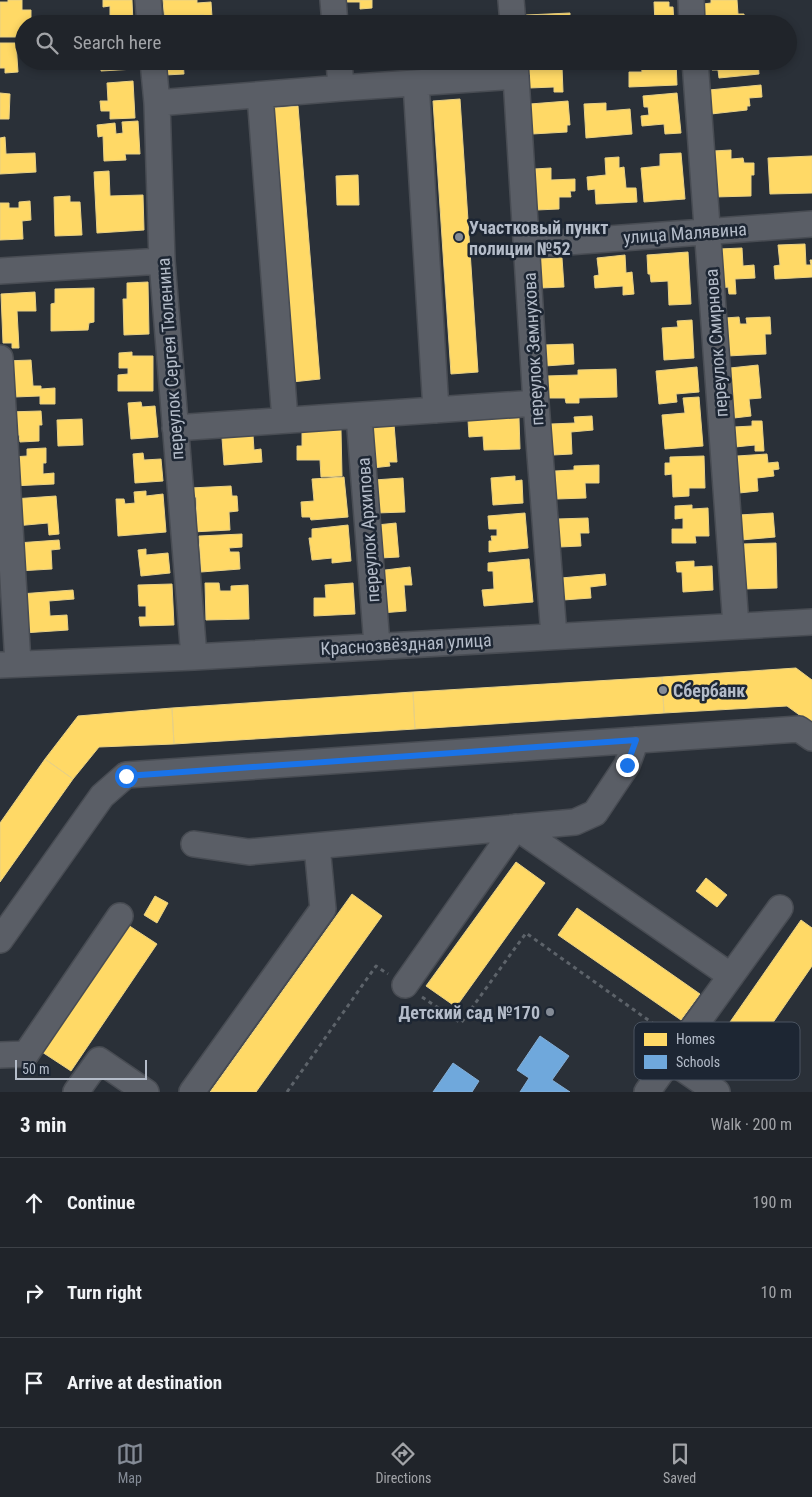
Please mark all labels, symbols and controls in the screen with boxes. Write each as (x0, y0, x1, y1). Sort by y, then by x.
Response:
search box (15, 15, 797, 70)
icon: search (33, 29, 61, 57)
text: Search here (73, 31, 161, 54)
place label: Участковый пункт полиции №52 (469, 217, 609, 259)
street label: улица Малявина (623, 218, 747, 248)
marker: Участковый пункт полиции №52 (453, 231, 465, 243)
street label: переулок Сергея Тюленина (152, 257, 188, 461)
street label: переулок Смирнова (700, 268, 732, 418)
street label: переулок Земнухова (518, 272, 548, 426)
street label: переулок Архипова (352, 457, 384, 603)
street label: Краснозвёздная улица (320, 629, 492, 659)
place label: Сбербанк (673, 680, 745, 701)
marker: Сбербанк (657, 684, 669, 696)
route end (616, 754, 639, 777)
route start (115, 765, 138, 788)
place label: Детский сад №170 (399, 1002, 540, 1023)
marker: Детский сад №170 (544, 1006, 556, 1018)
legend (634, 1022, 800, 1080)
text: Homes (676, 1031, 715, 1047)
text: Schools (676, 1054, 720, 1070)
scale bar (15, 1057, 148, 1080)
text: 50 m (22, 1061, 50, 1077)
text: 3 min (20, 1113, 67, 1137)
text: Walk · 200 m (711, 1115, 792, 1134)
icon: ahead (20, 1189, 48, 1217)
text: Continue (67, 1191, 135, 1214)
text: 190 m (753, 1193, 792, 1212)
icon: right (20, 1279, 48, 1307)
text: Turn right (67, 1281, 142, 1304)
text: 10 m (760, 1283, 792, 1302)
icon: arrive (20, 1369, 48, 1397)
text: Arrive at destination (67, 1371, 222, 1394)
tab: Map (116, 1440, 144, 1486)
tab: Directions (375, 1440, 431, 1486)
tab: Saved (663, 1440, 696, 1486)

